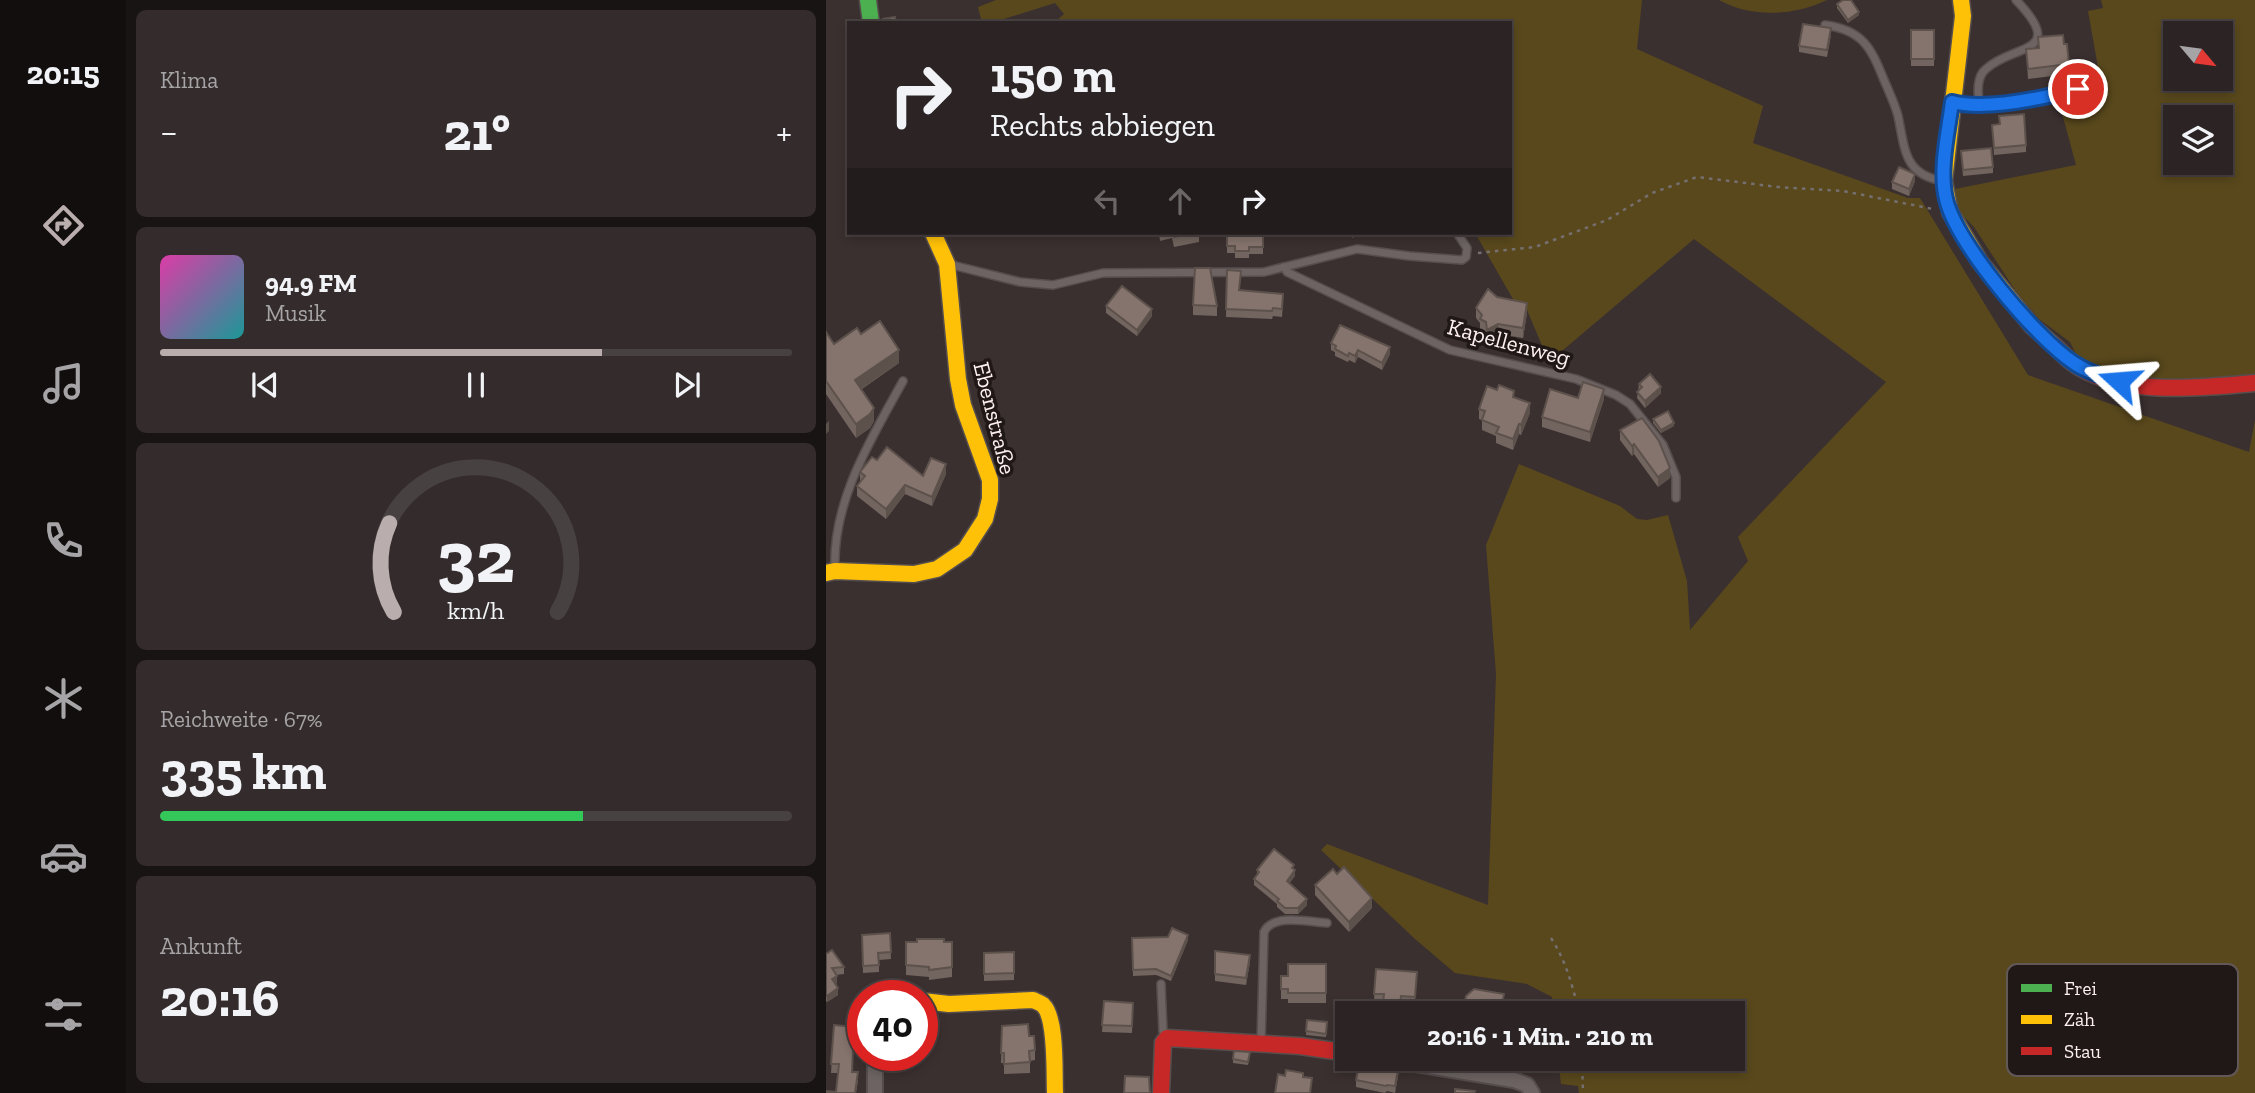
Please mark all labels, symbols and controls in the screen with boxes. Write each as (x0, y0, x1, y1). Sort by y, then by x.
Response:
north arrow (2163, 21, 2233, 91)
map controls (2163, 21, 2233, 175)
text: 150 m (990, 46, 1116, 105)
icon: right (875, 49, 966, 140)
text: 20:15 (26, 54, 100, 92)
pin (2048, 59, 2108, 119)
text: Klima (160, 66, 218, 94)
icon: arrive (2059, 70, 2097, 108)
text: 21° (443, 101, 510, 163)
button: layers (2163, 105, 2233, 175)
text: Rechts abbiegen (990, 106, 1215, 144)
text: − (160, 109, 178, 155)
text: + (776, 109, 792, 155)
icon: left (1088, 182, 1126, 220)
icon: ahead (1161, 182, 1199, 220)
icon: right (1234, 182, 1272, 220)
icon: directions (39, 201, 88, 250)
text: 94.9 FM (265, 267, 357, 299)
text: Musik (265, 299, 326, 327)
street label: Kapellenweg (1445, 312, 1574, 372)
position arrow (2082, 344, 2156, 418)
icon: music (39, 359, 88, 408)
street label: Ebenstraße (968, 359, 1022, 477)
icon: previous (246, 366, 284, 404)
icon: pause (457, 366, 495, 404)
icon: next (668, 366, 706, 404)
text: 32 (437, 514, 515, 602)
icon: phone (39, 516, 88, 565)
text: km/h (447, 595, 505, 625)
icon: climate (39, 674, 88, 723)
text: Reichweite · 67% (160, 705, 323, 733)
text: 335 km (160, 740, 327, 802)
icon: car (39, 832, 88, 881)
text: Ankunft (160, 932, 242, 960)
legend (2007, 964, 2238, 1076)
text: 20:16 (160, 967, 280, 1029)
text: Frei (2064, 977, 2097, 1000)
speed limit sign: 40 (847, 980, 938, 1071)
icon: filters (39, 990, 88, 1039)
text: Zäh (2064, 1008, 2095, 1031)
text: 20:16 · 1 Min. · 210 m (1427, 1020, 1653, 1052)
text: Stau (2064, 1040, 2101, 1063)

